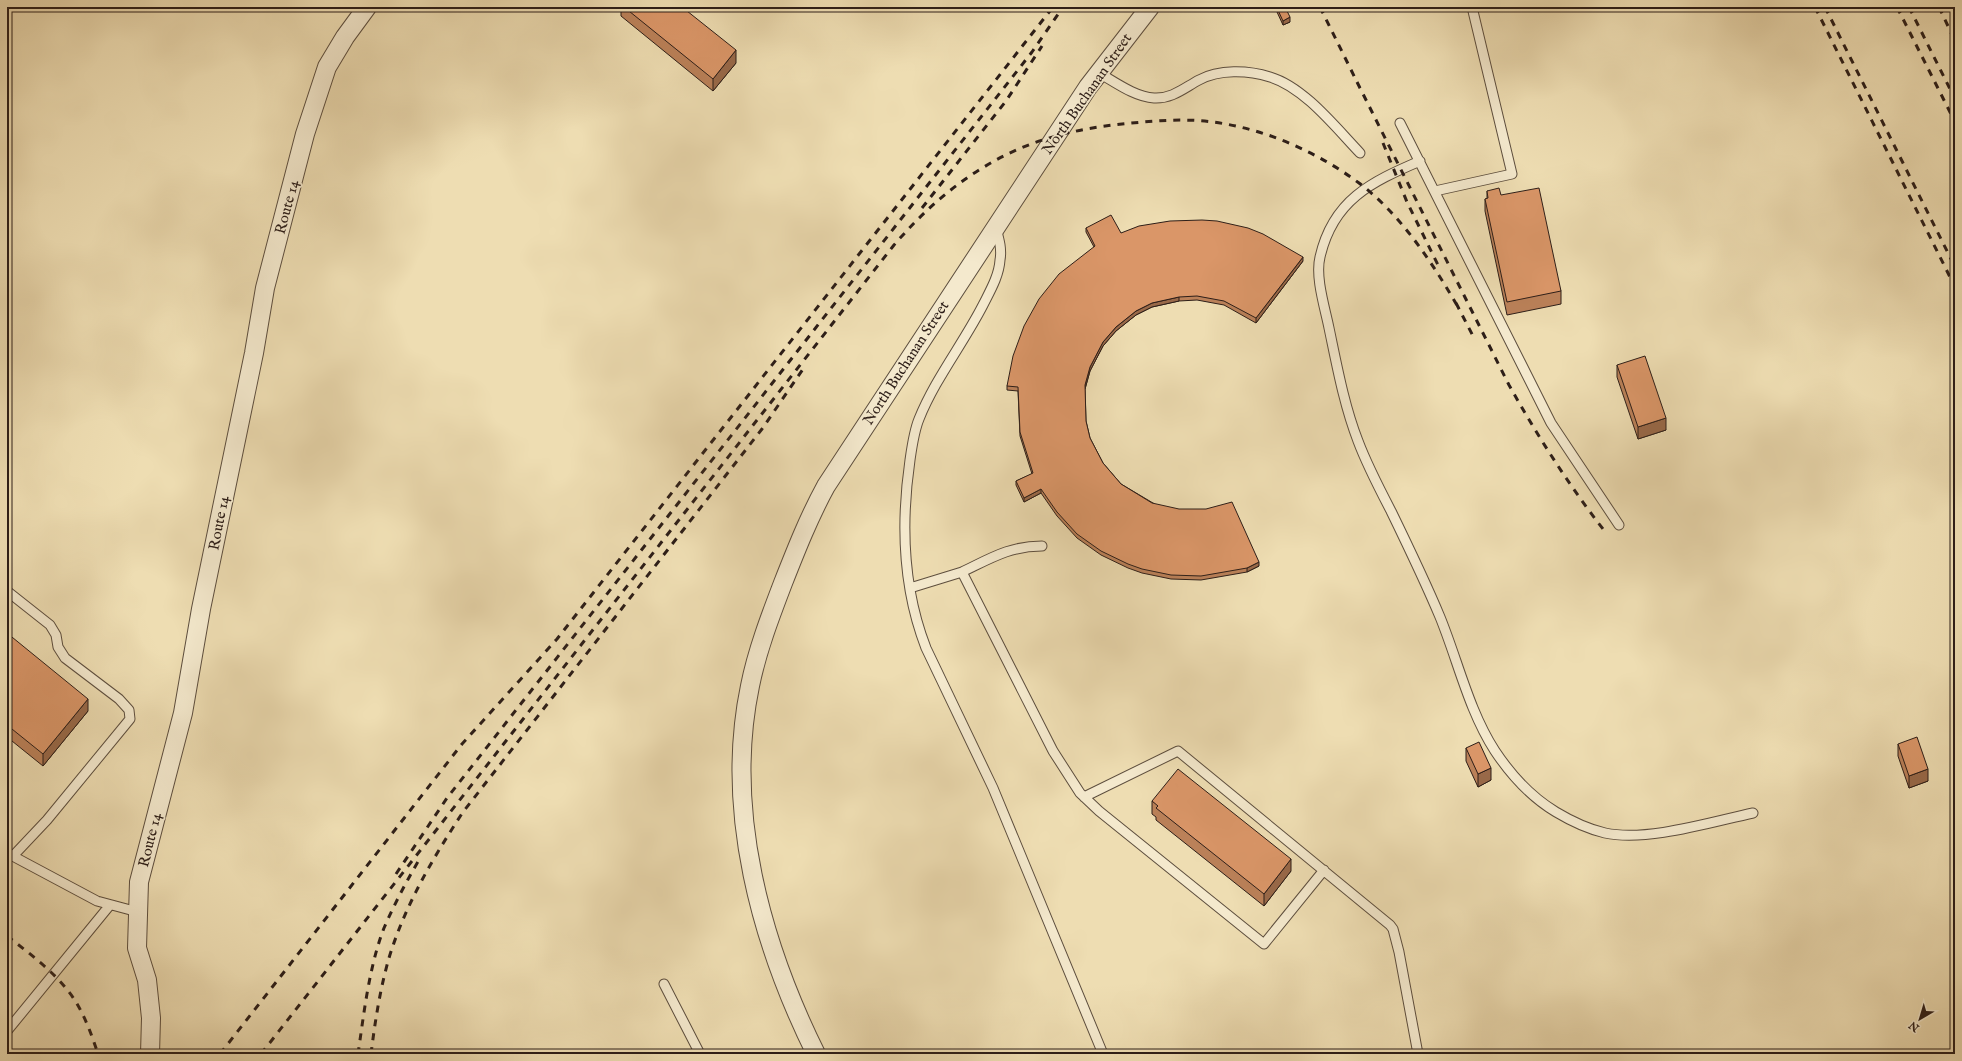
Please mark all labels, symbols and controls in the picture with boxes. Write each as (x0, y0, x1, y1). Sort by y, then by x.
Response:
street label: North Buchanan Street (1038, 30, 1136, 158)
street label: Route 14 (271, 177, 304, 236)
street label: North Buchanan Street (859, 297, 953, 429)
street label: Route 14 (204, 493, 234, 552)
street label: Route 14 (134, 810, 166, 869)
north arrow (1900, 999, 1940, 1039)
text: N (1906, 1017, 1923, 1035)

